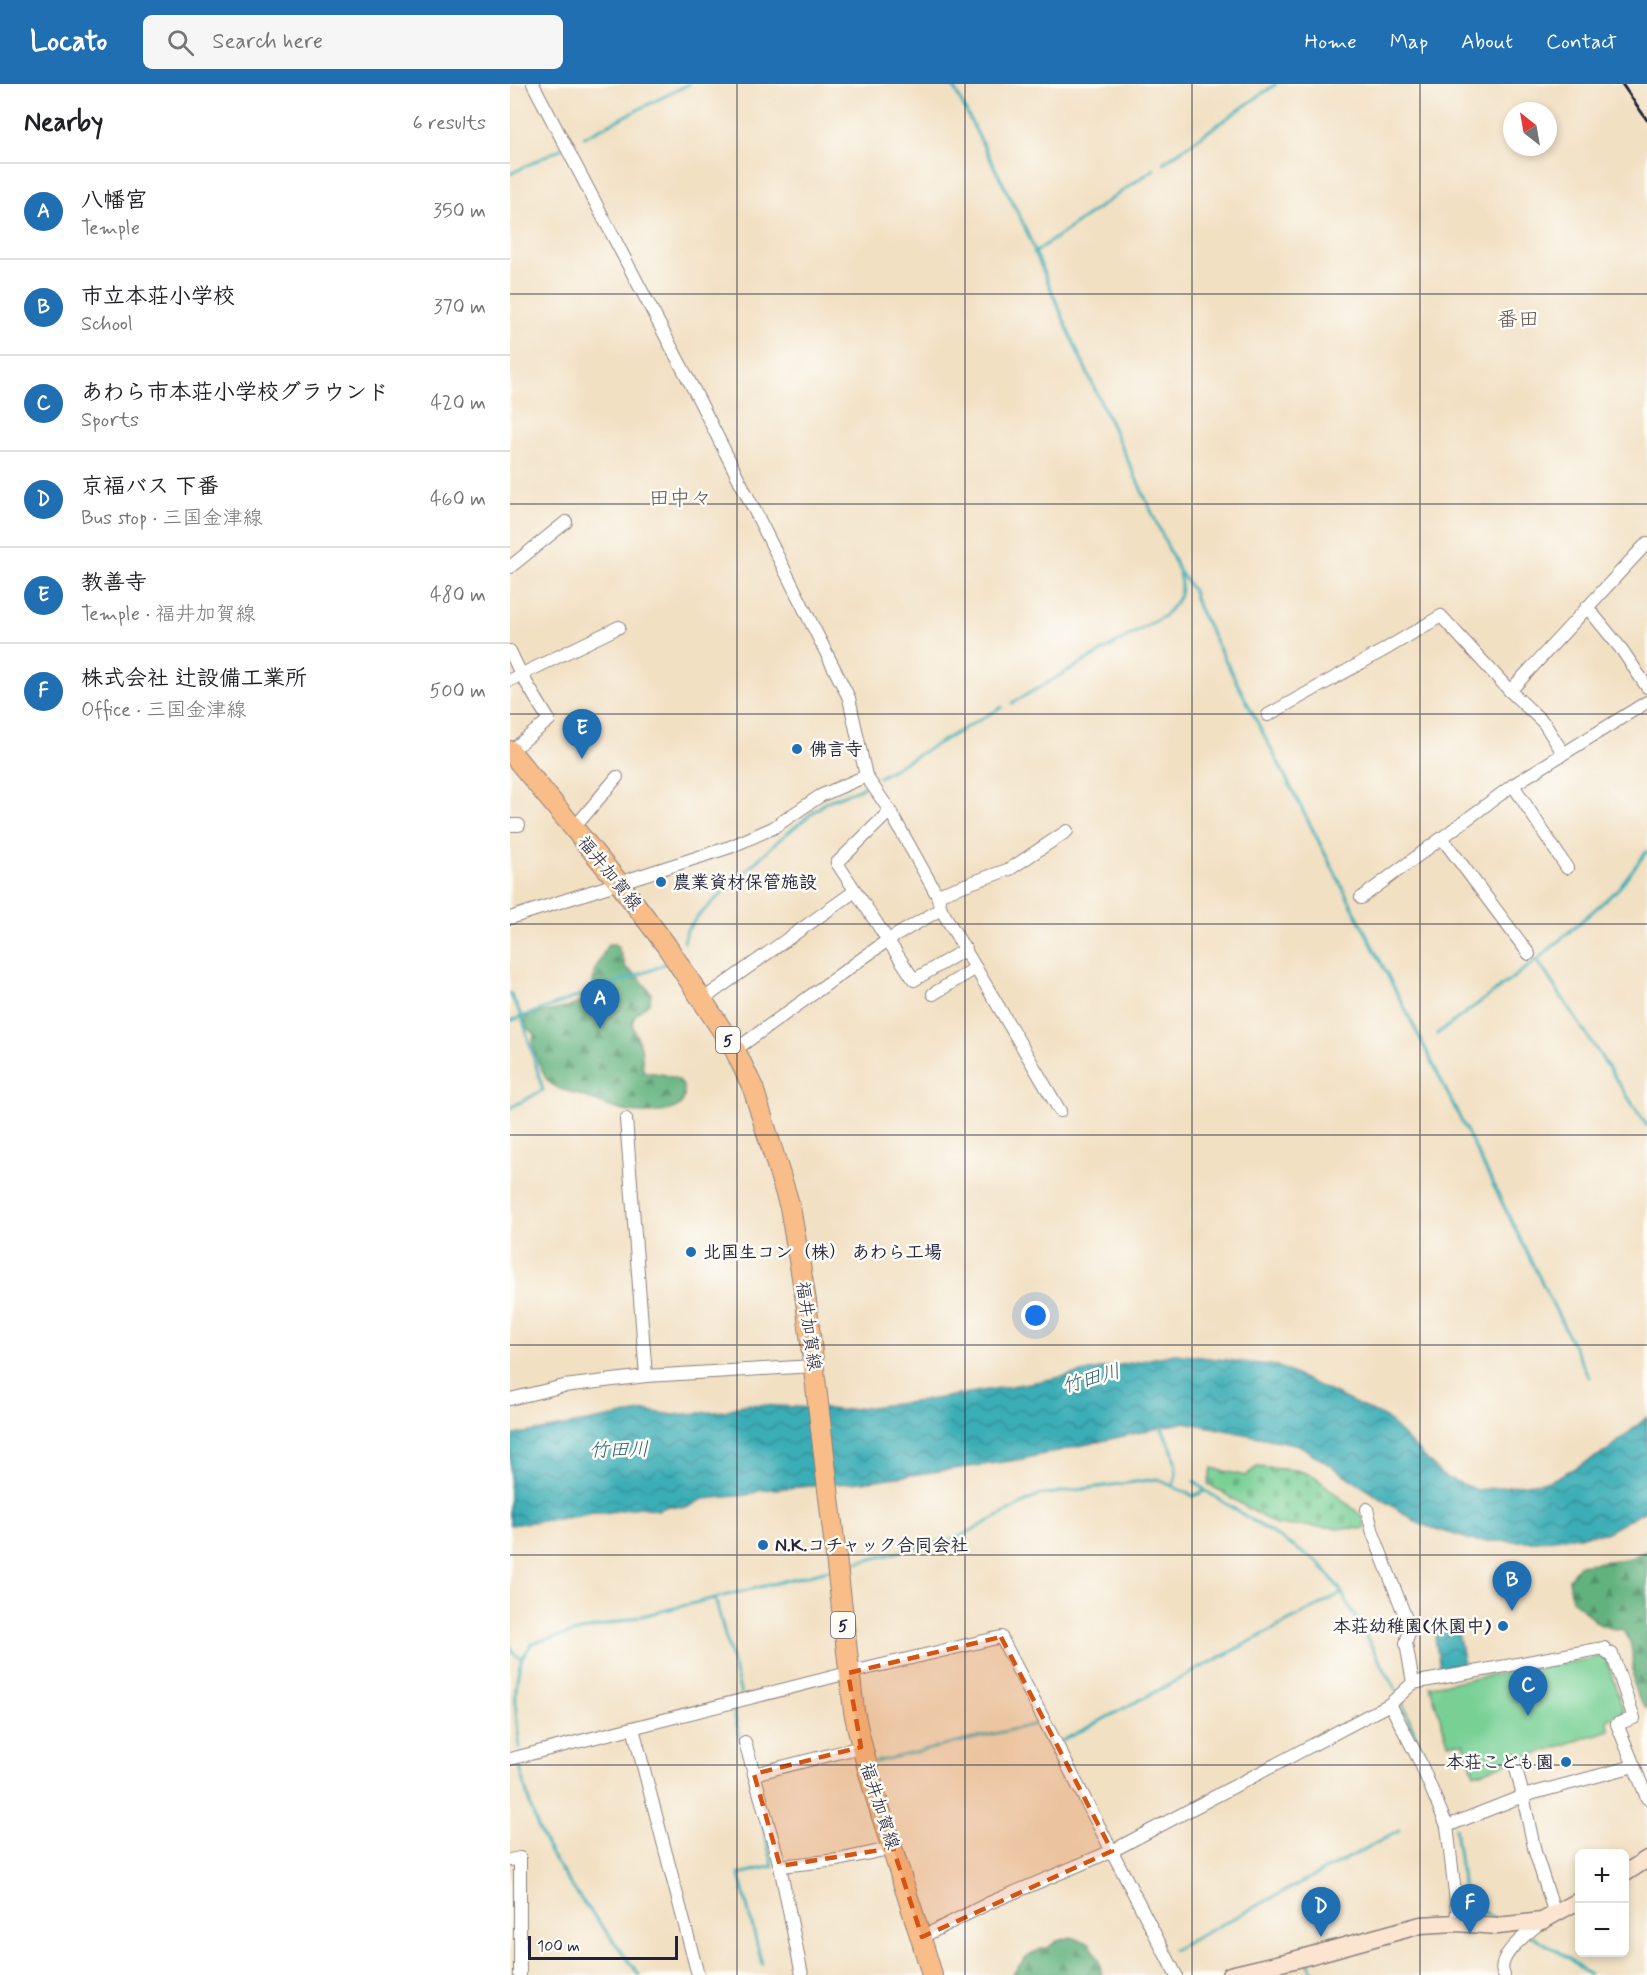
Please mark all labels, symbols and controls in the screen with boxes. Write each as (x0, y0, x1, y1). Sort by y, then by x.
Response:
search box (143, 15, 563, 69)
text: Locato (30, 24, 107, 61)
icon: search (164, 26, 197, 59)
text: Search here (212, 28, 323, 56)
text: Home (1305, 28, 1357, 56)
text: Map (1390, 28, 1428, 56)
text: About (1461, 28, 1513, 56)
text: Contact (1546, 28, 1617, 56)
north arrow (1503, 102, 1557, 156)
text: Nearby (24, 106, 103, 140)
text: 6 results (413, 110, 486, 137)
text: 八幡宮 (81, 187, 147, 215)
text: A (37, 198, 50, 225)
text: 350 m (433, 198, 486, 225)
text: Temple (81, 215, 140, 242)
text: 市立本荘小学校 (81, 283, 235, 311)
text: B (37, 294, 50, 321)
text: 370 m (434, 294, 486, 321)
district label: 番田 (1497, 306, 1539, 334)
text: School (81, 311, 133, 338)
text: あわら市本荘小学校グラウンド (81, 379, 389, 407)
text: C (36, 390, 51, 417)
text: 420 m (430, 390, 486, 417)
text: Sports (81, 407, 139, 434)
text: 京福バス 下番 (81, 473, 219, 501)
district label: 田中々 (649, 485, 712, 513)
text: D (37, 486, 50, 513)
text: 460 m (430, 486, 486, 513)
text: Bus stop · 三国金津線 (81, 505, 263, 532)
text: 教善寺 (81, 569, 147, 597)
text: E (38, 582, 49, 609)
text: 480 m (430, 582, 486, 609)
text: Temple · 福井加賀線 (81, 601, 255, 628)
text: 株式会社 辻設備工業所 (81, 665, 307, 693)
text: F (38, 678, 49, 705)
text: 500 m (429, 678, 486, 705)
text: Office · 三国金津線 (81, 697, 246, 724)
pin: E (562, 710, 602, 759)
place label: 佛言寺 (809, 738, 863, 762)
marker: 佛言寺 (790, 742, 804, 756)
street label: 福井加賀線 (572, 831, 647, 916)
place label: 農業資材保管施設 (673, 871, 817, 895)
marker: 農業資材保管施設 (654, 875, 668, 889)
pin: A (580, 980, 620, 1029)
road number: 5 (716, 1027, 740, 1053)
place label: 北国生コン（株） あわら工場 (703, 1241, 942, 1265)
marker: 北国生コン（株） あわら工場 (684, 1245, 698, 1259)
street label: 福井加賀線 (790, 1280, 826, 1372)
your location (1021, 1301, 1050, 1330)
water label: 竹田川 (1059, 1358, 1124, 1401)
water label: 竹田川 (589, 1436, 649, 1465)
place label: N.K.コチャック合同会社 (775, 1534, 968, 1558)
marker: N.K.コチャック合同会社 (756, 1538, 770, 1552)
pin: B (1492, 1562, 1532, 1611)
road number: 5 (831, 1612, 855, 1638)
place label: 本荘幼稚園(休園中) (1333, 1615, 1492, 1639)
marker: 本荘幼稚園(休園中) (1496, 1619, 1510, 1633)
pin: C (1508, 1666, 1548, 1716)
place label: 本荘こども園 (1446, 1751, 1554, 1775)
marker: 本荘こども園 (1559, 1755, 1573, 1769)
street label: 福井加賀線 (854, 1760, 904, 1853)
map controls (1575, 1849, 1629, 1957)
button: + (1575, 1849, 1629, 1903)
pin: F (1450, 1884, 1490, 1934)
pin: D (1302, 1888, 1340, 1937)
button: − (1575, 1903, 1629, 1957)
scale bar (528, 1933, 678, 1960)
text: 100 m (537, 1936, 580, 1957)

